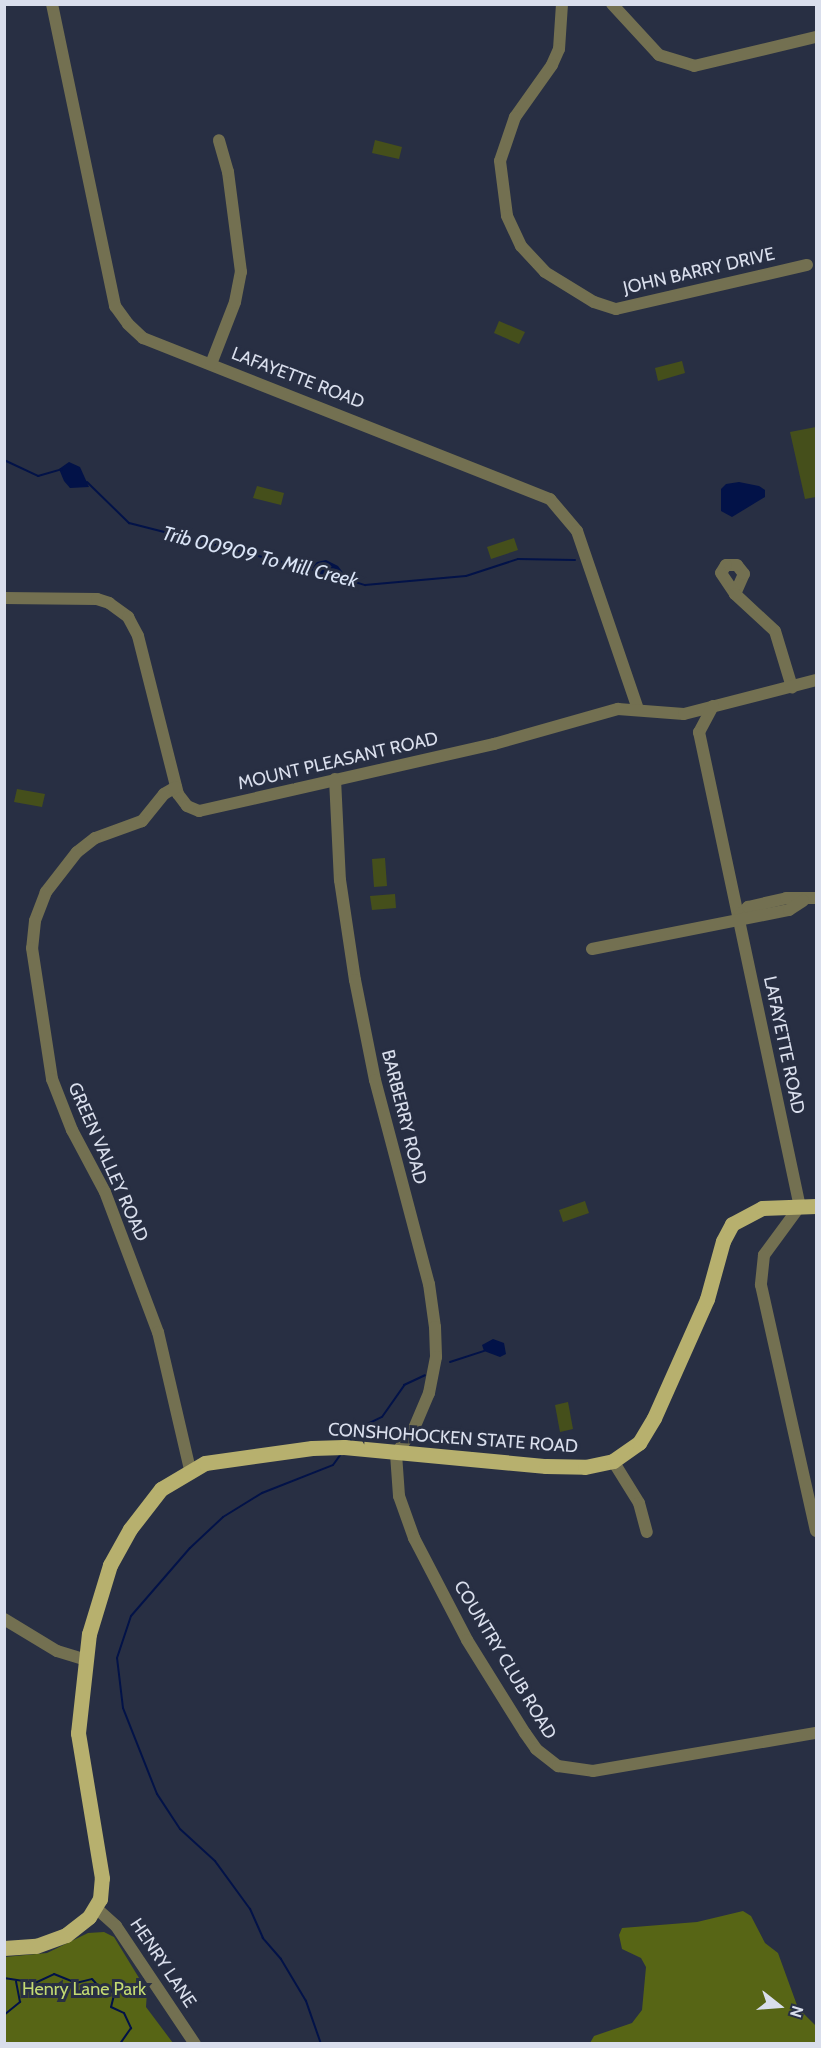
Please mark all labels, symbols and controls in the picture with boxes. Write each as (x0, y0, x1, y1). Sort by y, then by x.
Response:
street label: JOHN BARRY DRIVE (621, 243, 777, 299)
street label: LAFAYETTE ROAD (229, 343, 367, 413)
water label: Trib 00909 To Mill Creek (160, 521, 360, 593)
street label: MOUNT PLEASANT ROAD (236, 727, 440, 795)
street label: LAFAYETTE ROAD (759, 974, 809, 1116)
street label: BARBERRY ROAD (377, 1048, 431, 1186)
street label: GREEN VALLEY ROAD (63, 1079, 153, 1245)
street label: CONSHOHOCKEN STATE ROAD (327, 1418, 579, 1458)
street label: COUNTRY CLUB ROAD (449, 1577, 561, 1743)
street label: HENRY LANE (125, 1914, 201, 2012)
north arrow (749, 1976, 809, 2036)
park label: Henry Lane Park (22, 1978, 146, 2000)
text: N (786, 2003, 807, 2020)

